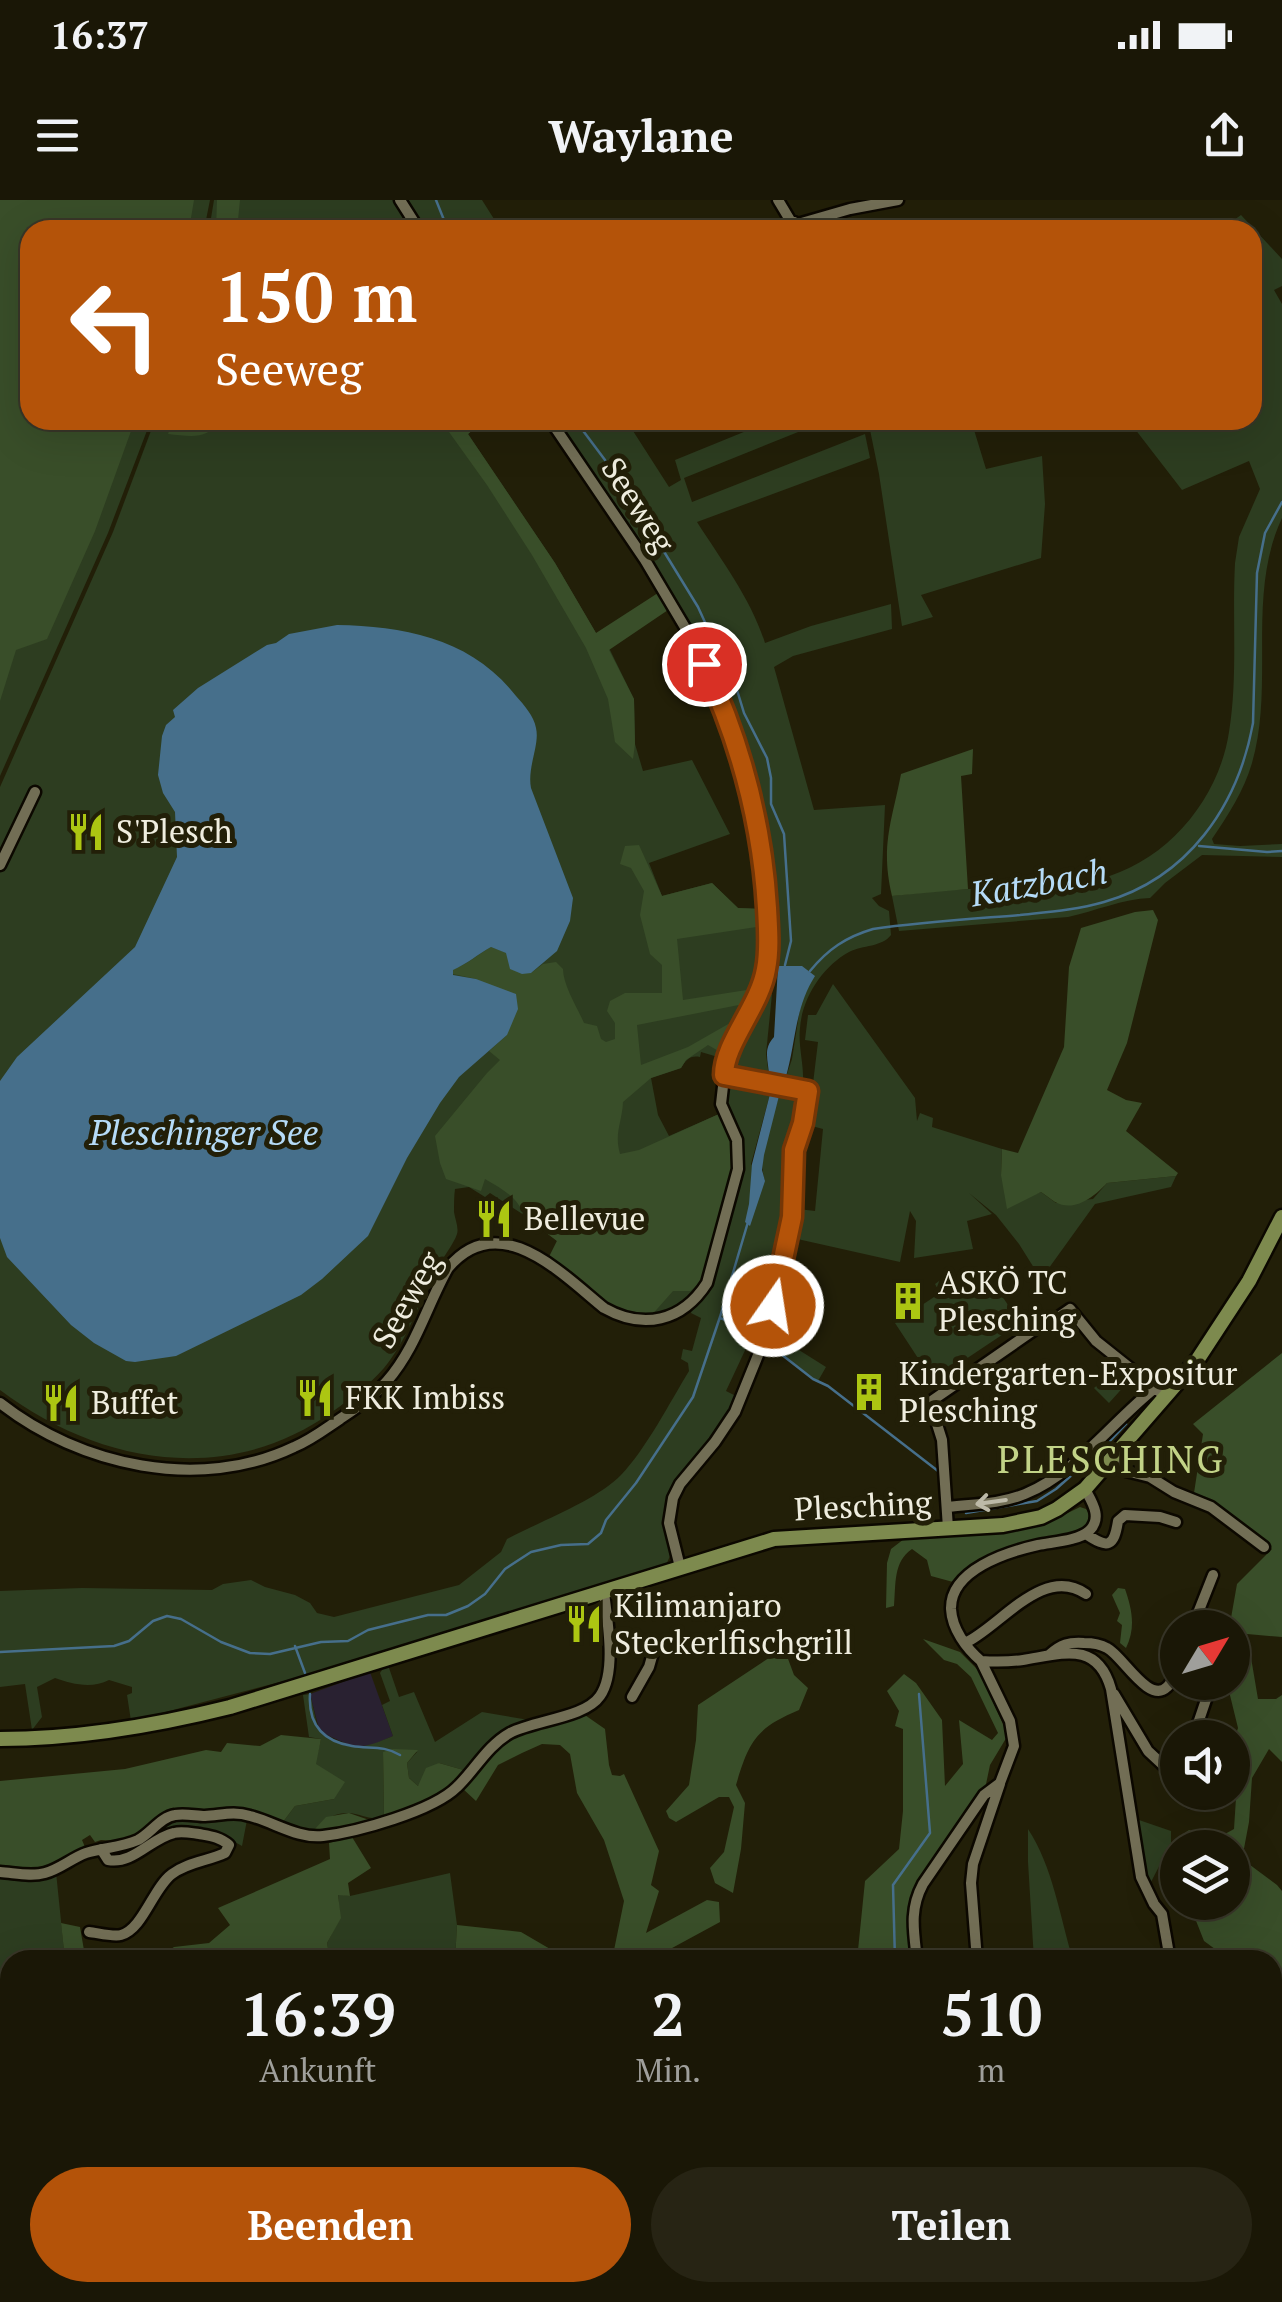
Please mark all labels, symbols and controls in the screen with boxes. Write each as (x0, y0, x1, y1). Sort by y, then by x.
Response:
text: 16:37 (50, 10, 149, 60)
text: Waylane (548, 105, 734, 165)
icon: menu (30, 108, 85, 163)
icon: share (1197, 108, 1252, 163)
text: 150 m (215, 249, 417, 342)
icon: left (50, 260, 180, 390)
text: Seeweg (215, 338, 363, 398)
street label: Seeweg (593, 449, 686, 561)
pin (662, 622, 747, 707)
icon: arrive (677, 637, 732, 692)
place label: S'Plesch (116, 810, 233, 852)
restaurant icon: S'Plesch (65, 811, 107, 853)
water label: Katzbach (966, 847, 1111, 917)
water label: Pleschinger See (89, 1109, 319, 1155)
place label: Bellevue (524, 1197, 645, 1239)
restaurant icon: Bellevue (473, 1198, 515, 1240)
street label: Seeweg (362, 1242, 451, 1356)
position arrow (721, 1254, 825, 1358)
place label: ASKÖ TC Plesching (938, 1261, 1077, 1340)
building icon: ASKÖ TC Plesching (887, 1280, 929, 1322)
place label: Kindergarten-Expositur Plesching (899, 1352, 1238, 1431)
building icon: Kindergarten-Expositur Plesching (848, 1371, 890, 1413)
place label: FKK Imbiss (345, 1376, 505, 1418)
restaurant icon: FKK Imbiss (294, 1377, 336, 1419)
place label: Buffet (91, 1381, 178, 1423)
restaurant icon: Buffet (40, 1382, 82, 1424)
district label: PLESCHING (997, 1434, 1225, 1484)
street label: Plesching (793, 1480, 934, 1530)
one-way arrow (976, 1493, 1008, 1511)
place label: Kilimanjaro Steckerlfischgrill (614, 1584, 853, 1663)
restaurant icon: Kilimanjaro Steckerlfischgrill (563, 1603, 605, 1645)
north arrow (1160, 1610, 1250, 1700)
map controls (1160, 1610, 1250, 1920)
button: sound (1160, 1720, 1250, 1810)
button: layers (1160, 1830, 1250, 1920)
text: 16:39 (240, 1974, 396, 2053)
text: 2 (651, 1974, 685, 2053)
text: 510 (941, 1974, 1042, 2053)
text: Ankunft (259, 2049, 376, 2091)
text: Min. (636, 2049, 701, 2091)
text: m (978, 2049, 1005, 2091)
button: Beenden (30, 2167, 631, 2282)
button: Teilen (651, 2167, 1252, 2282)

